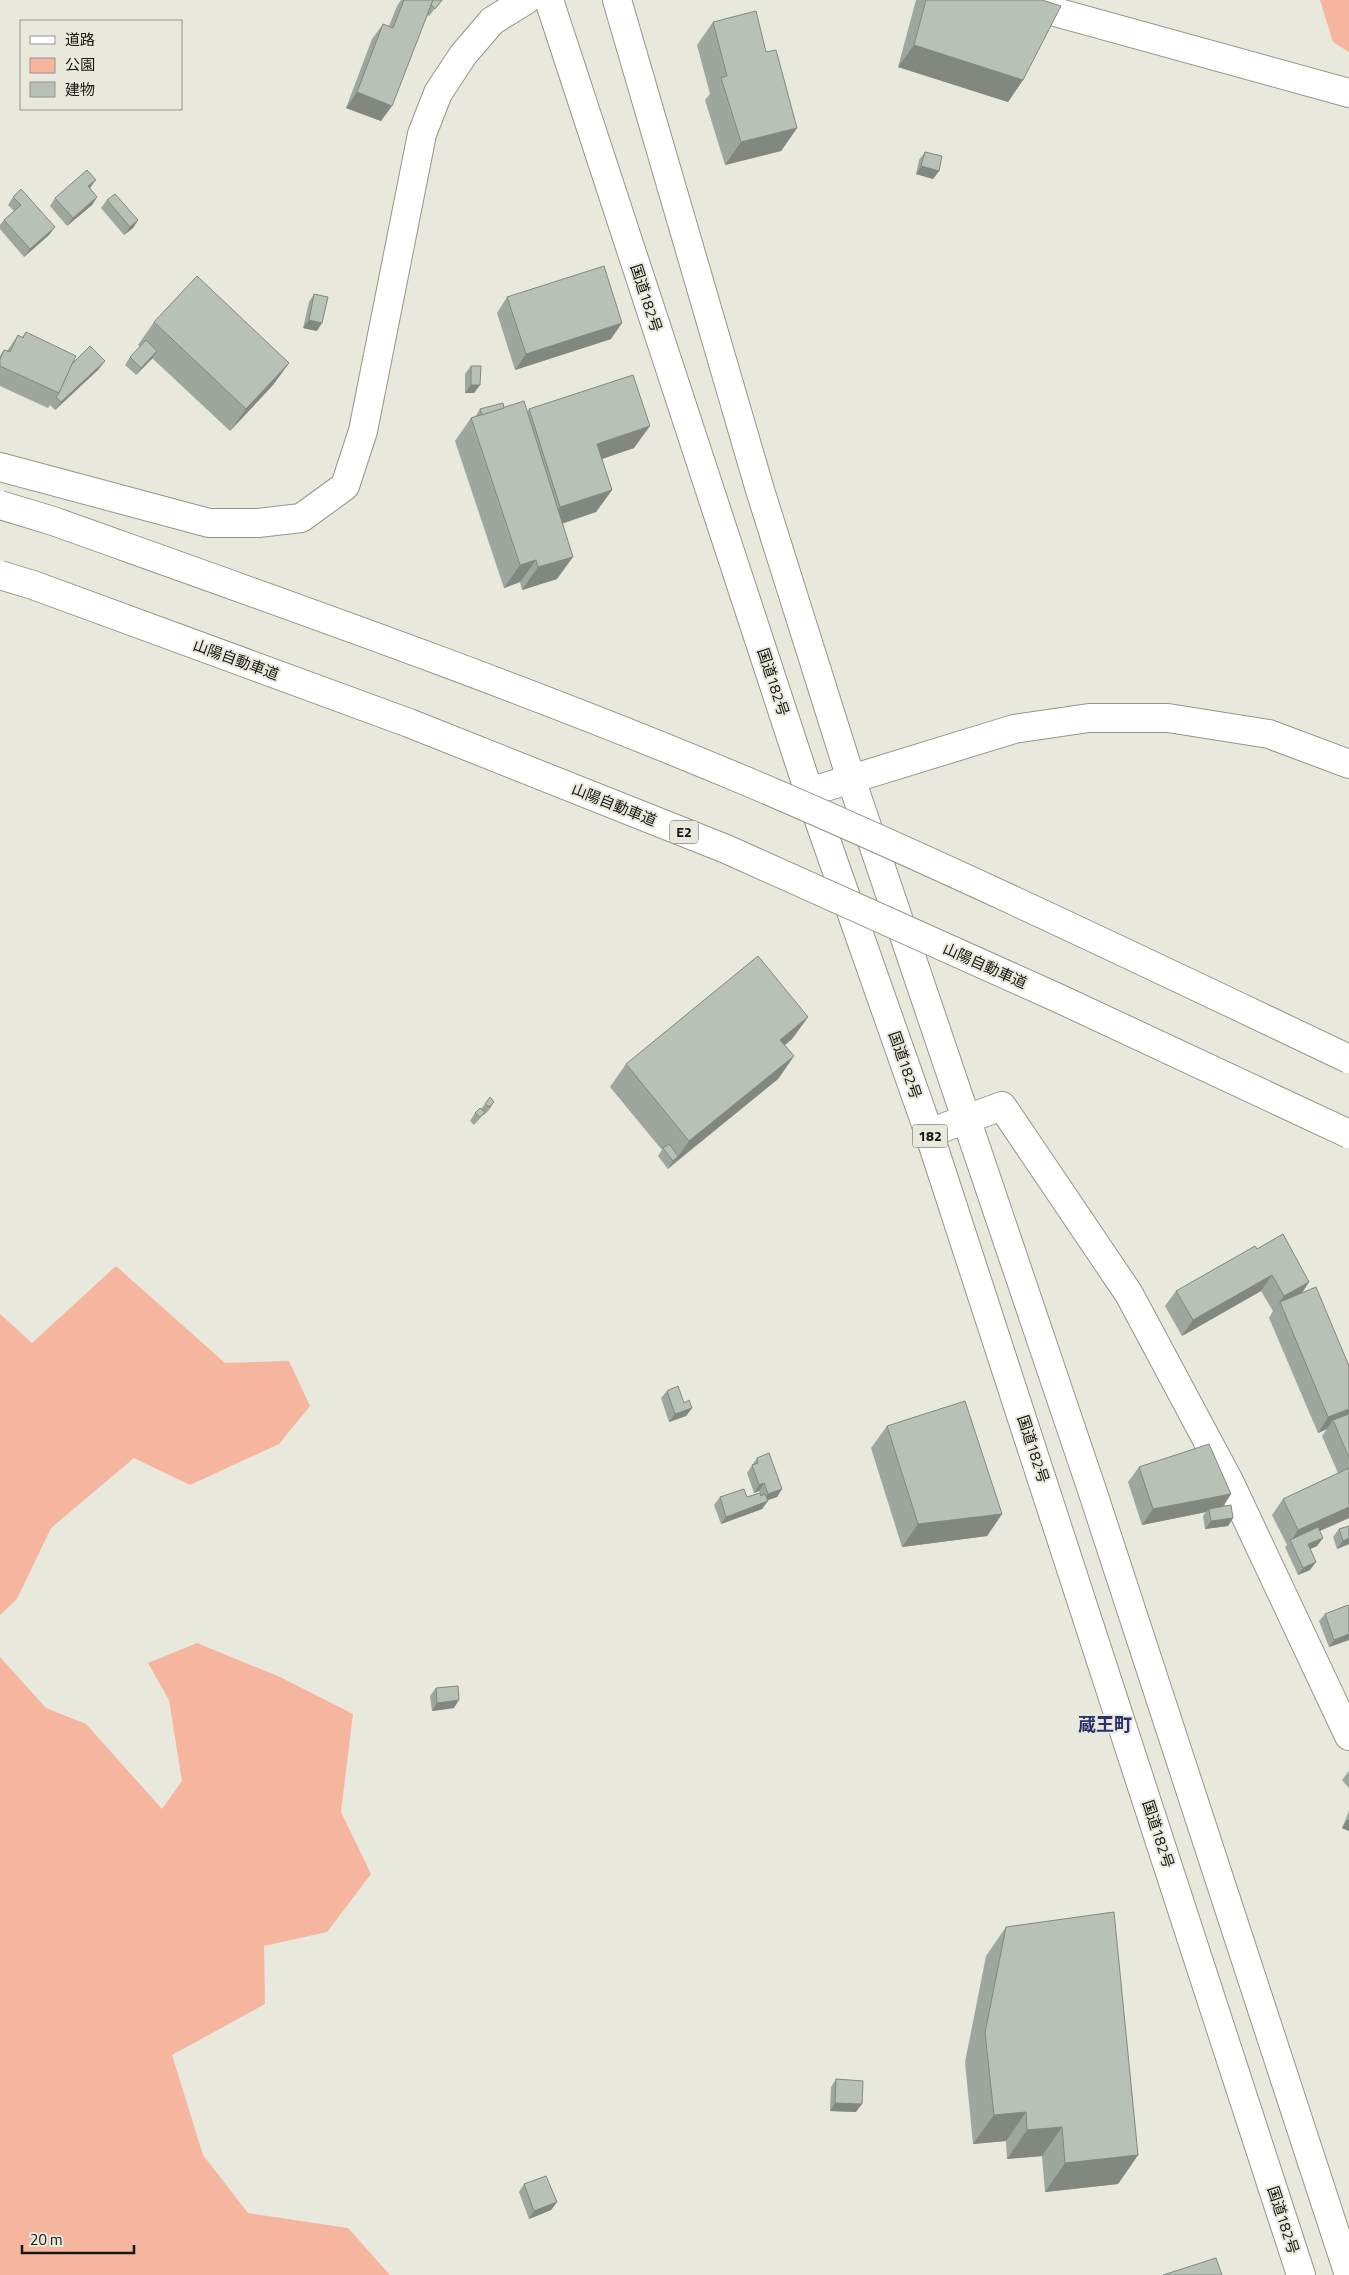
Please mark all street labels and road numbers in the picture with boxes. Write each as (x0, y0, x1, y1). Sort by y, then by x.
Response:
street label: 国道182号 (625, 261, 668, 335)
street label: 山陽自動車道 (190, 633, 282, 686)
street label: 国道182号 (752, 645, 795, 719)
street label: 山陽自動車道 (568, 777, 660, 832)
road number: E2 (670, 820, 698, 844)
street label: 山陽自動車道 (939, 937, 1031, 994)
street label: 国道182号 (883, 1028, 928, 1102)
road number: 182 (912, 1124, 948, 1148)
street label: 国道182号 (1012, 1412, 1055, 1486)
street label: 国道182号 (1137, 1797, 1180, 1871)
street label: 国道182号 (1262, 2183, 1305, 2257)

